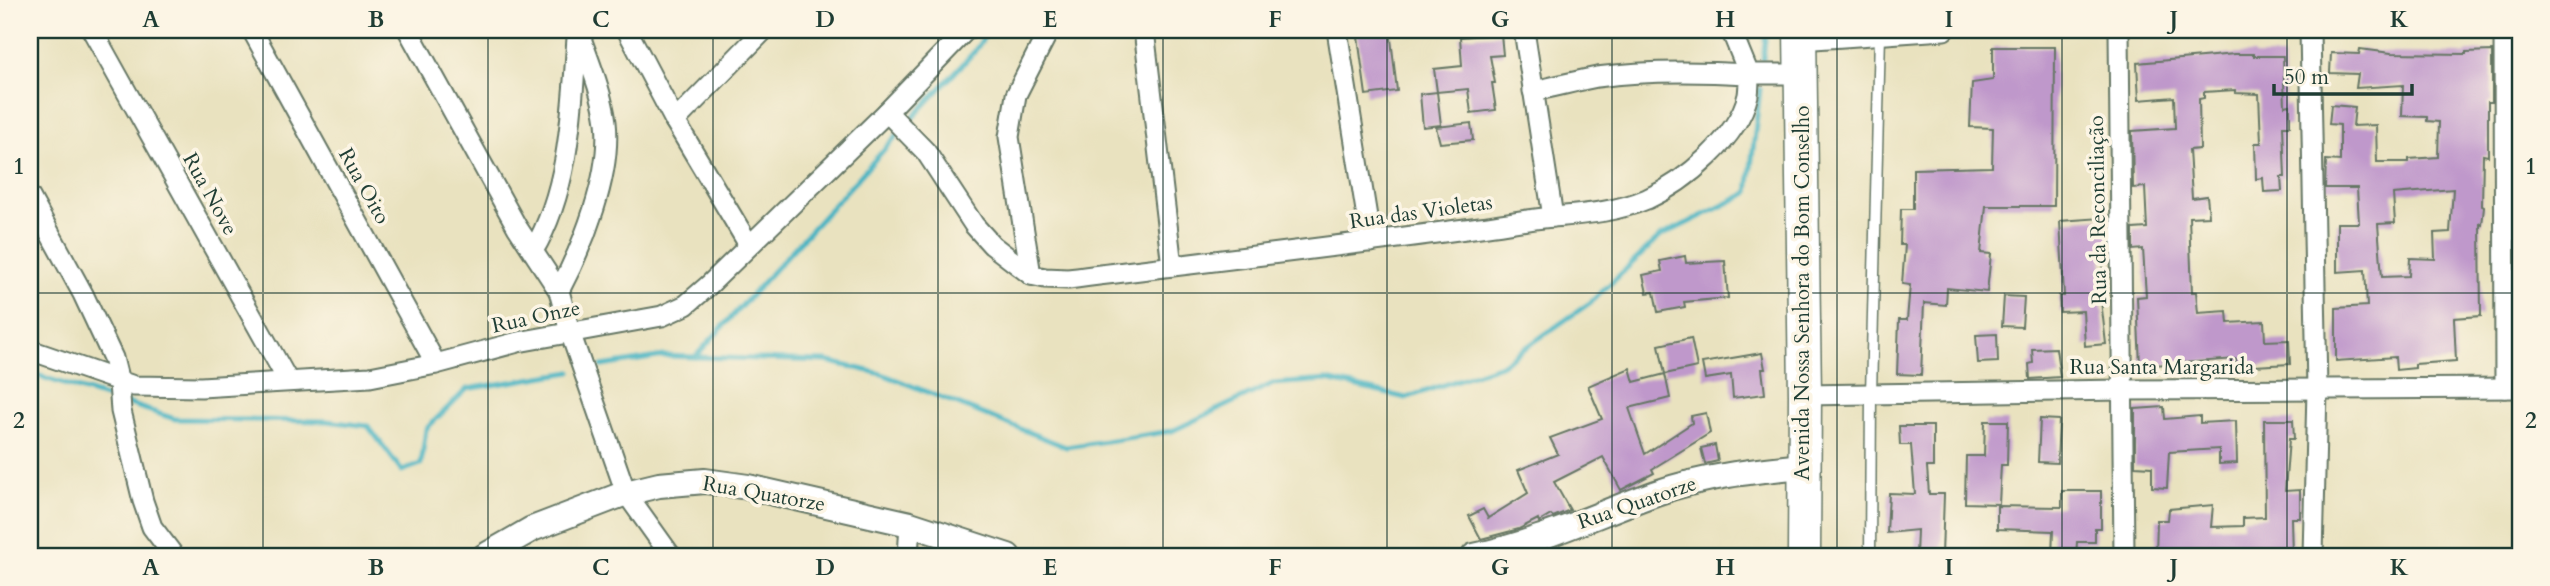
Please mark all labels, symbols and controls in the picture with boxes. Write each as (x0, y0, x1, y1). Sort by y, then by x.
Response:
text: A (142, 4, 160, 35)
text: B (368, 4, 384, 35)
text: C (592, 4, 610, 35)
text: D (815, 4, 835, 35)
text: E (1043, 4, 1057, 35)
text: F (1268, 4, 1282, 35)
text: G (1491, 4, 1510, 35)
text: H (1715, 4, 1735, 35)
text: I (1945, 4, 1953, 35)
text: J (2167, 4, 2178, 35)
text: K (2390, 4, 2409, 35)
scale bar (2274, 52, 2412, 96)
text: 50 m (2284, 63, 2329, 92)
street label: Avenida Nossa Senhora do Bom Conselho (1788, 105, 1817, 481)
street label: Rua da Reconciliação (2082, 115, 2114, 305)
street label: Rua Oito (331, 143, 397, 229)
street label: Rua Nove (175, 148, 245, 240)
text: 1 (13, 151, 25, 182)
text: 1 (2525, 151, 2537, 182)
street label: Rua das Violetas (1348, 188, 1494, 236)
street label: Rua Onze (489, 293, 583, 341)
street label: Rua Santa Margarida (2070, 353, 2254, 382)
text: 2 (13, 405, 25, 436)
text: 2 (2525, 405, 2537, 436)
street label: Rua Quatorze (700, 469, 828, 519)
street label: Rua Quatorze (1574, 469, 1700, 537)
text: A (142, 552, 160, 583)
text: B (368, 552, 384, 583)
text: C (592, 552, 610, 583)
text: D (815, 552, 835, 583)
text: E (1043, 552, 1057, 583)
text: F (1268, 552, 1282, 583)
text: G (1491, 552, 1510, 583)
text: H (1715, 552, 1735, 583)
text: I (1945, 552, 1953, 583)
text: J (2167, 552, 2178, 583)
text: K (2390, 552, 2409, 583)

